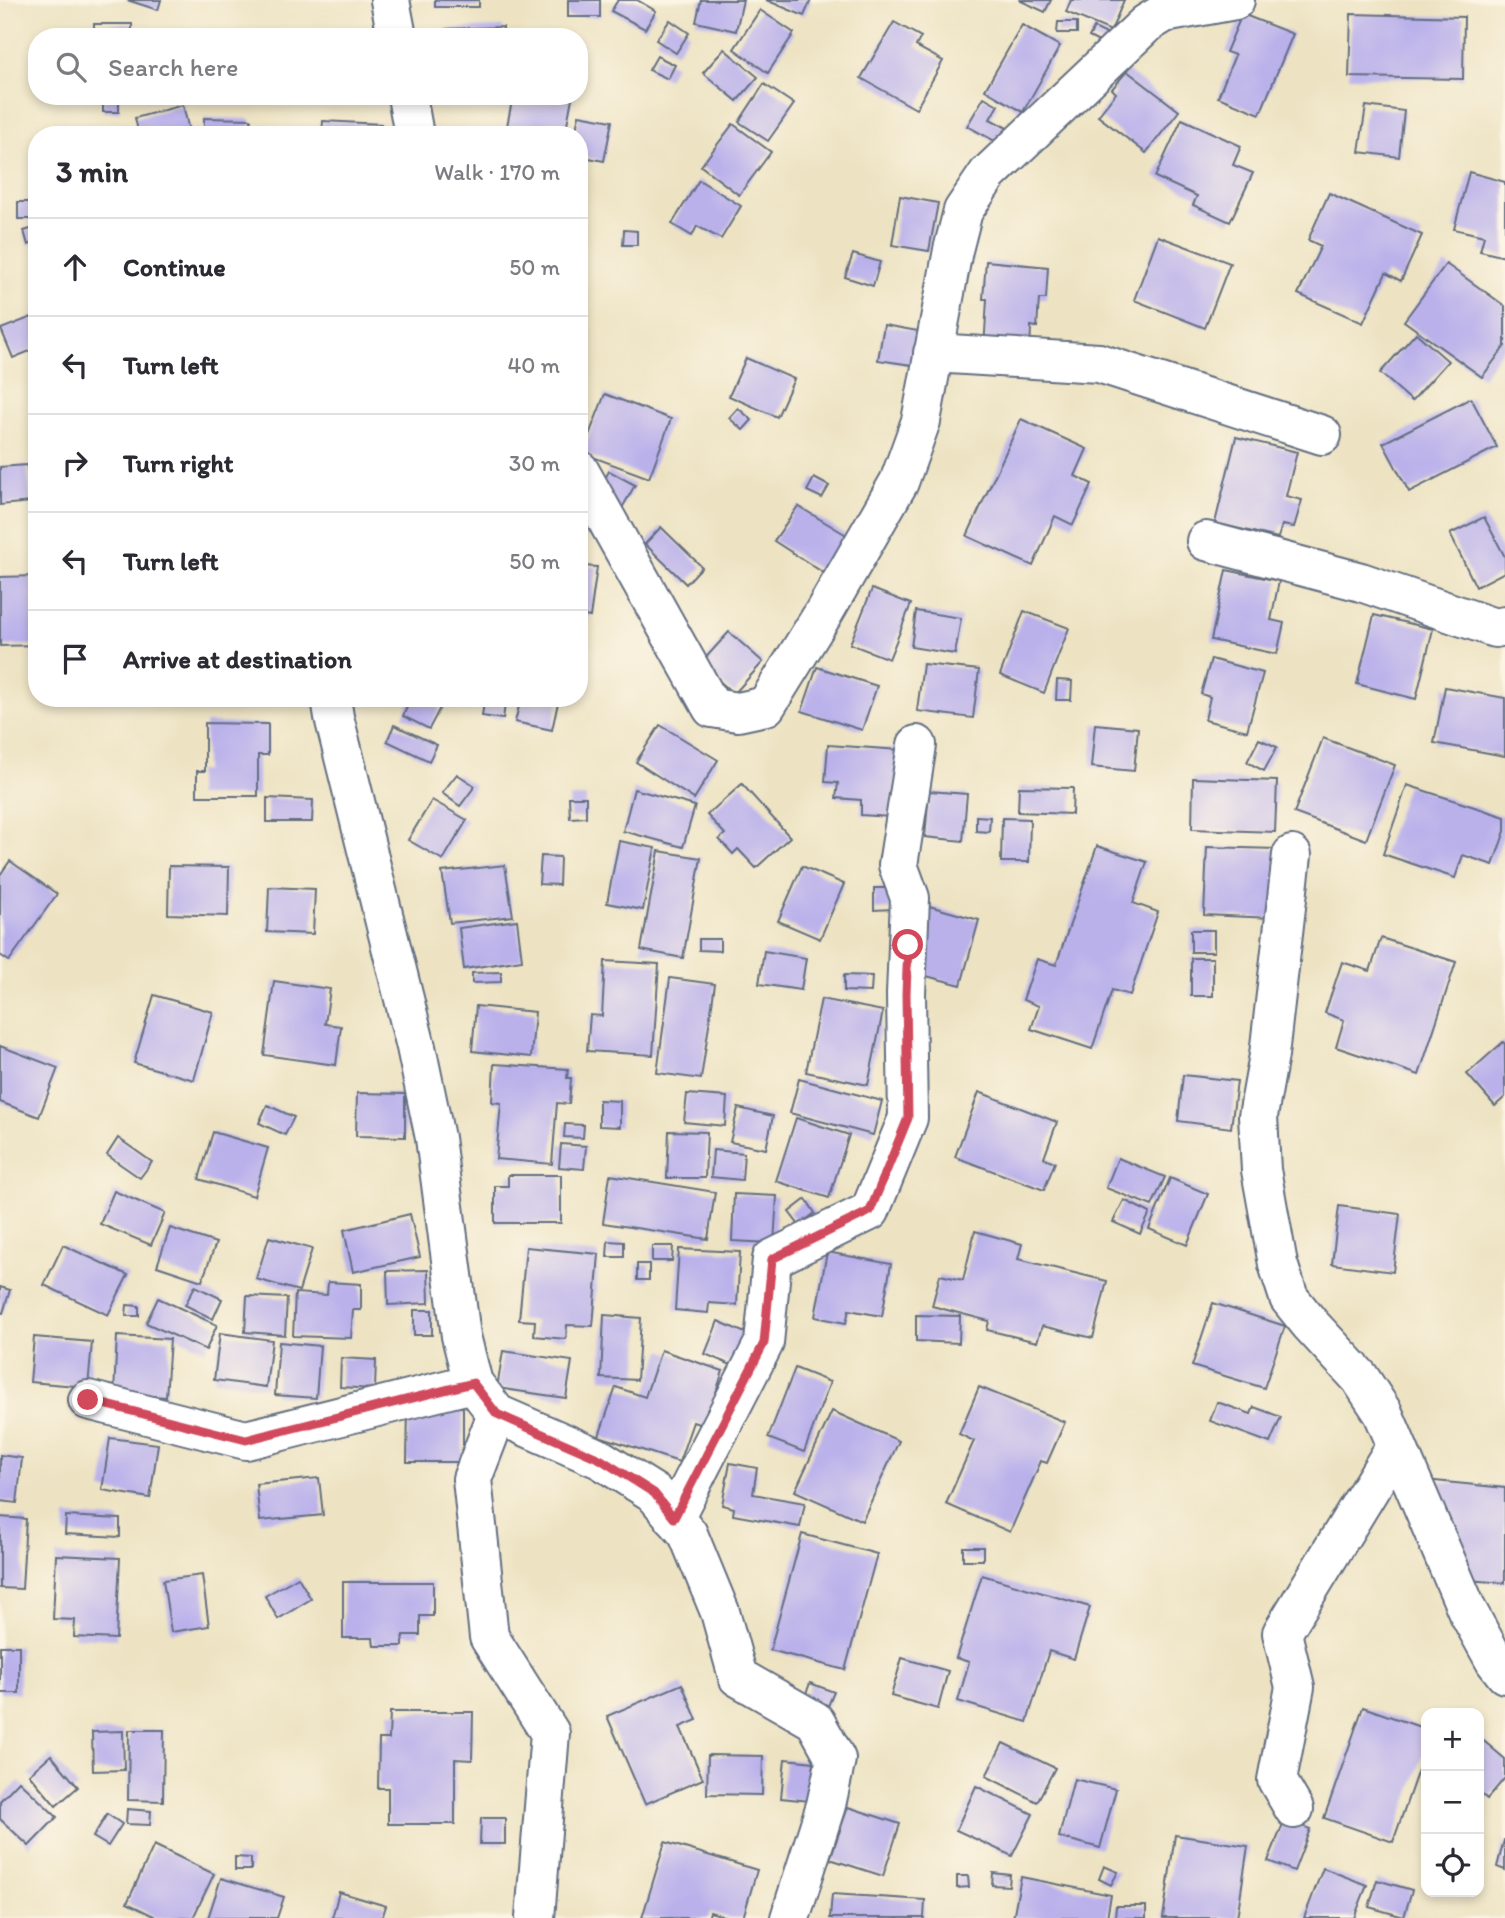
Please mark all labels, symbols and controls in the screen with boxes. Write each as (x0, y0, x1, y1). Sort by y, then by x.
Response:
search box (28, 28, 588, 105)
icon: search (52, 48, 90, 86)
text: Search here (108, 51, 238, 83)
text: 3 min (56, 153, 128, 190)
text: Walk · 170 m (434, 158, 560, 186)
icon: ahead (56, 248, 94, 286)
text: Continue (123, 251, 226, 283)
text: 50 m (509, 253, 560, 281)
icon: left (56, 346, 94, 384)
text: Turn left (123, 349, 219, 381)
text: 40 m (507, 351, 560, 379)
icon: right (56, 444, 94, 482)
text: Turn right (123, 447, 234, 479)
text: 30 m (509, 449, 560, 477)
icon: left (56, 542, 94, 580)
text: Turn left (123, 545, 219, 577)
text: 50 m (509, 547, 560, 575)
icon: arrive (56, 640, 94, 678)
text: Arrive at destination (123, 643, 352, 675)
route start (892, 929, 923, 960)
route end (72, 1384, 103, 1415)
map controls (1421, 1708, 1484, 1897)
button: + (1421, 1708, 1484, 1771)
button: − (1421, 1771, 1484, 1834)
button: locate (1421, 1834, 1484, 1897)

